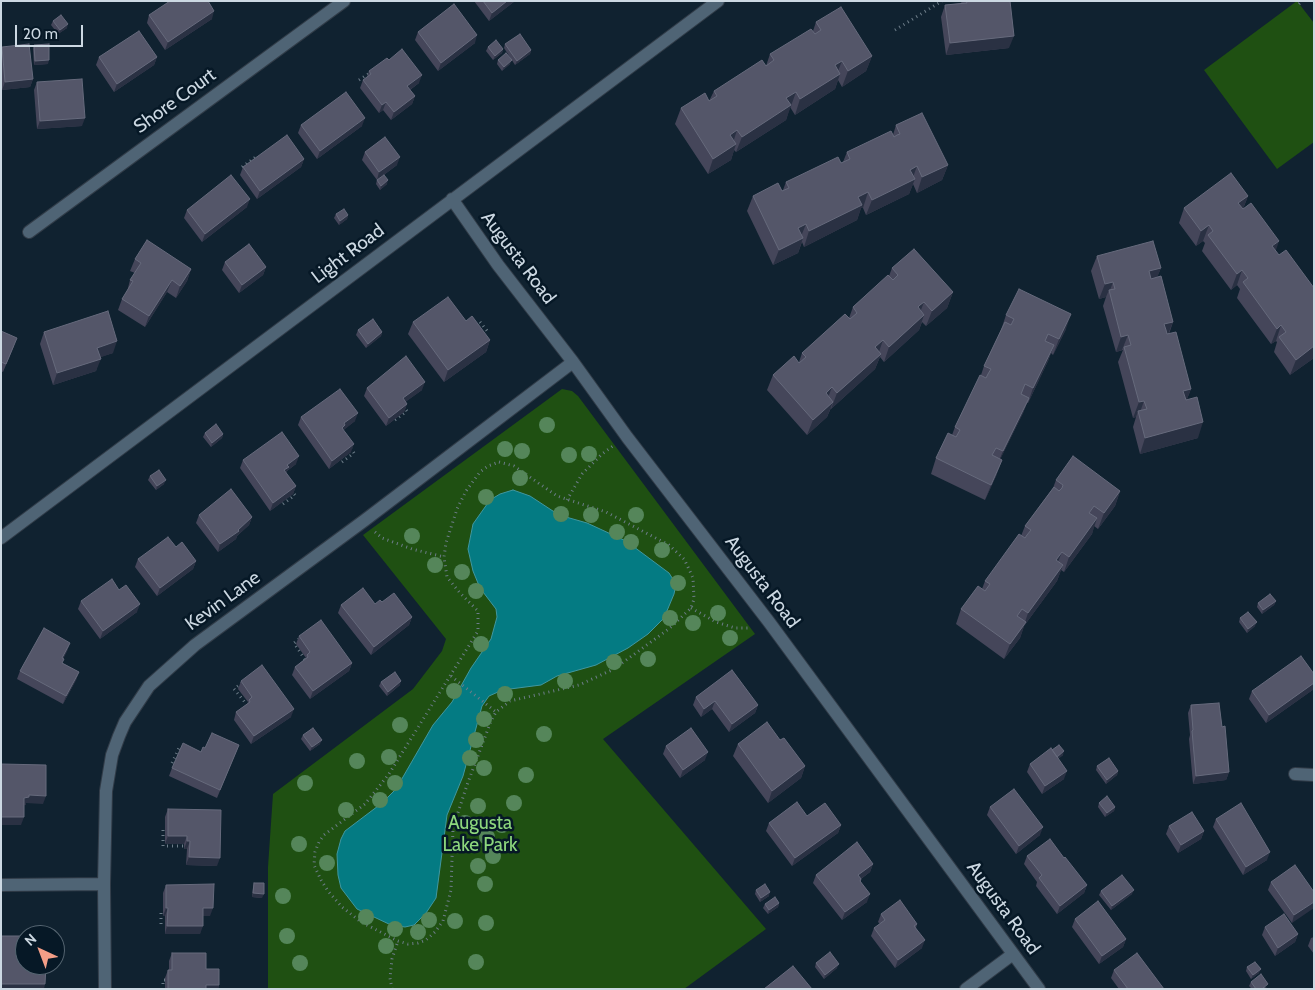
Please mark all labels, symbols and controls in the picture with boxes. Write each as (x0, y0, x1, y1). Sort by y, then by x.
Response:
scale bar (18, 15, 85, 47)
text: 20 m (23, 25, 58, 43)
street label: Shore Court (130, 64, 220, 138)
street label: Augusta Road (476, 207, 560, 309)
street label: Light Road (307, 219, 389, 289)
street label: Augusta Road (720, 531, 804, 633)
street label: Kevin Lane (181, 566, 265, 636)
park label: Augusta Lake Park (443, 812, 517, 856)
street label: Augusta Road (962, 857, 1044, 959)
north arrow (15, 925, 65, 975)
text: N (21, 930, 40, 950)

